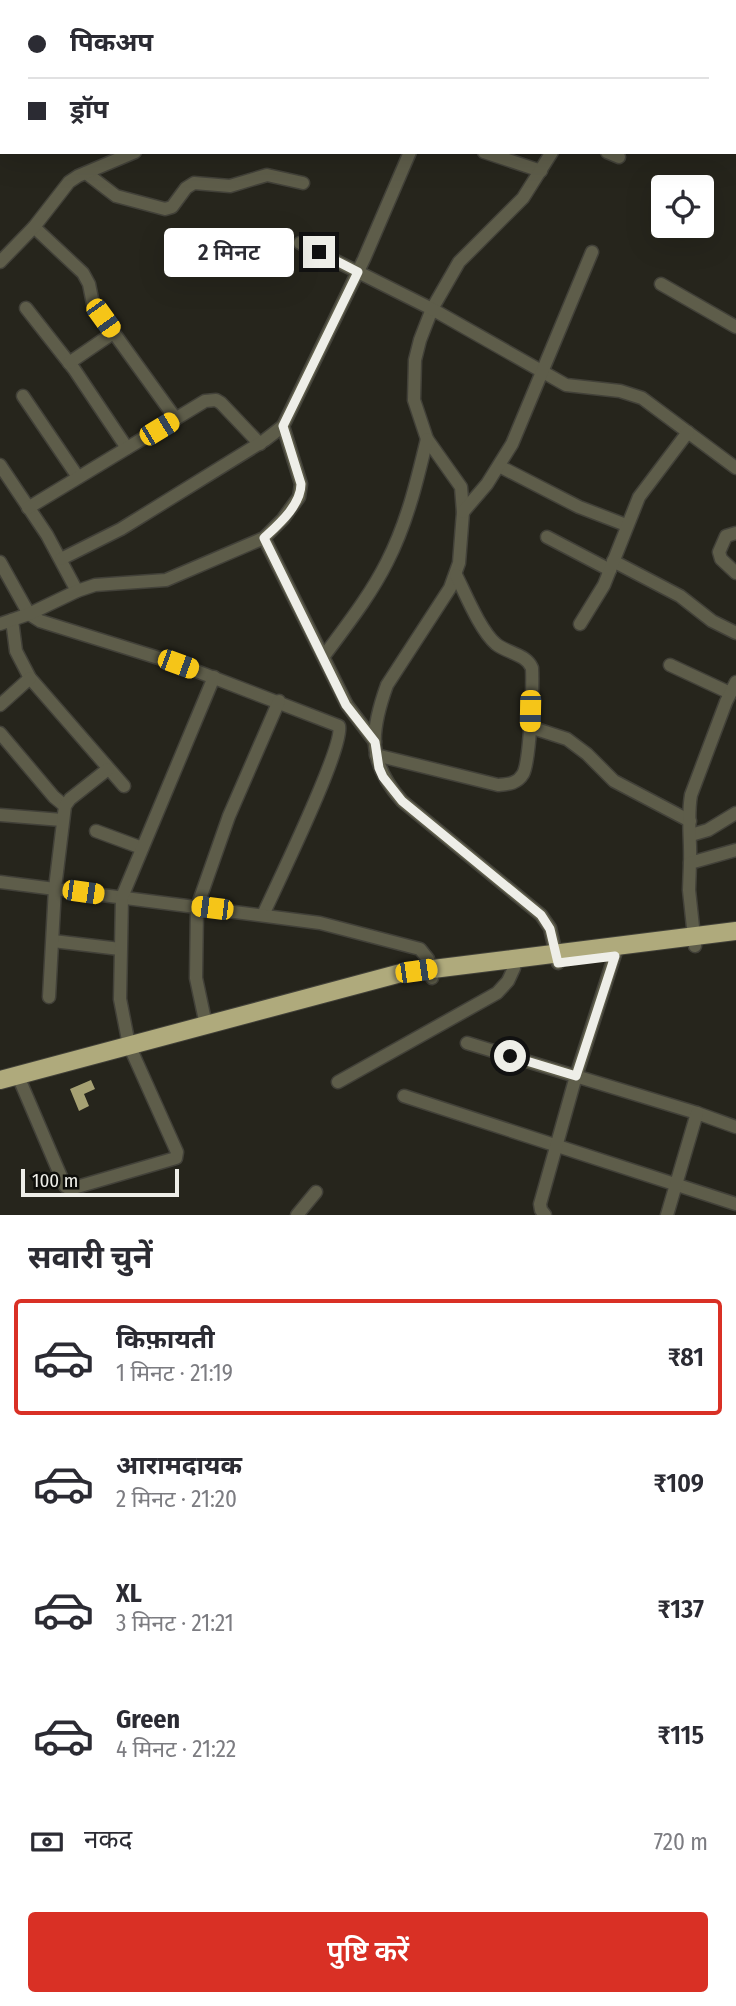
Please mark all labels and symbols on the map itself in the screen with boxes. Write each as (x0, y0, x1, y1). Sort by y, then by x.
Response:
callout: 2 मिनट (165, 228, 294, 276)
route end (303, 236, 335, 268)
car (83, 295, 124, 341)
car (136, 409, 183, 449)
car (155, 647, 202, 681)
car (520, 690, 541, 732)
car (61, 879, 106, 905)
car (190, 895, 235, 921)
car (394, 958, 439, 984)
route start (494, 1040, 526, 1072)
scale bar (21, 1166, 178, 1198)

